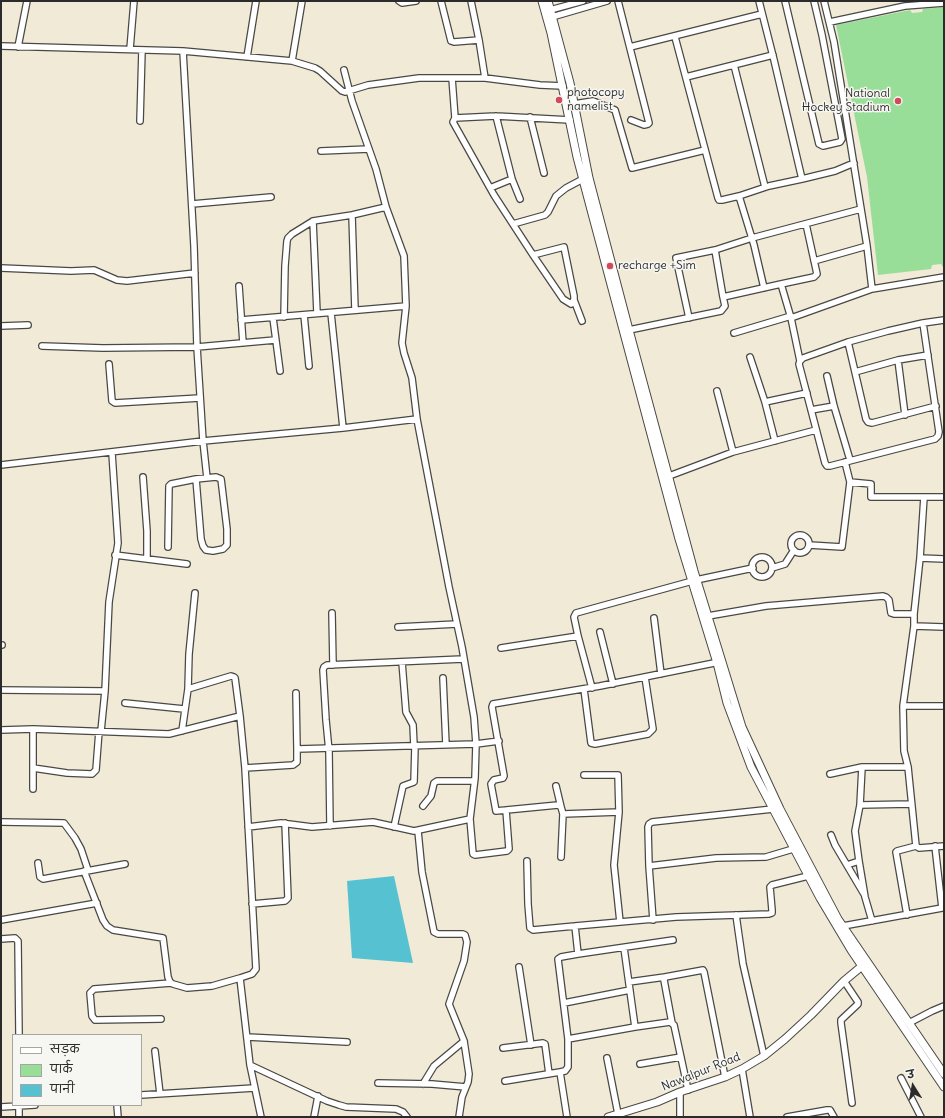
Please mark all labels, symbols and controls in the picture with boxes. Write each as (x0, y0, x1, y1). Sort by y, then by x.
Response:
place label: photocopy namelist (567, 86, 625, 114)
place label: National Hockey Stadium (802, 87, 890, 115)
marker: photocopy namelist (554, 95, 564, 105)
marker: National Hockey Stadium (893, 96, 903, 106)
place label: recharge +Sim (618, 259, 696, 273)
marker: recharge +Sim (605, 261, 615, 271)
legend (12, 1034, 142, 1106)
text: सड़क (50, 1041, 80, 1056)
street label: Nawalpur Road (659, 1050, 743, 1094)
text: पार्क (50, 1061, 73, 1076)
north arrow (893, 1066, 933, 1106)
text: उ (906, 1067, 916, 1082)
text: पानी (50, 1081, 75, 1096)

